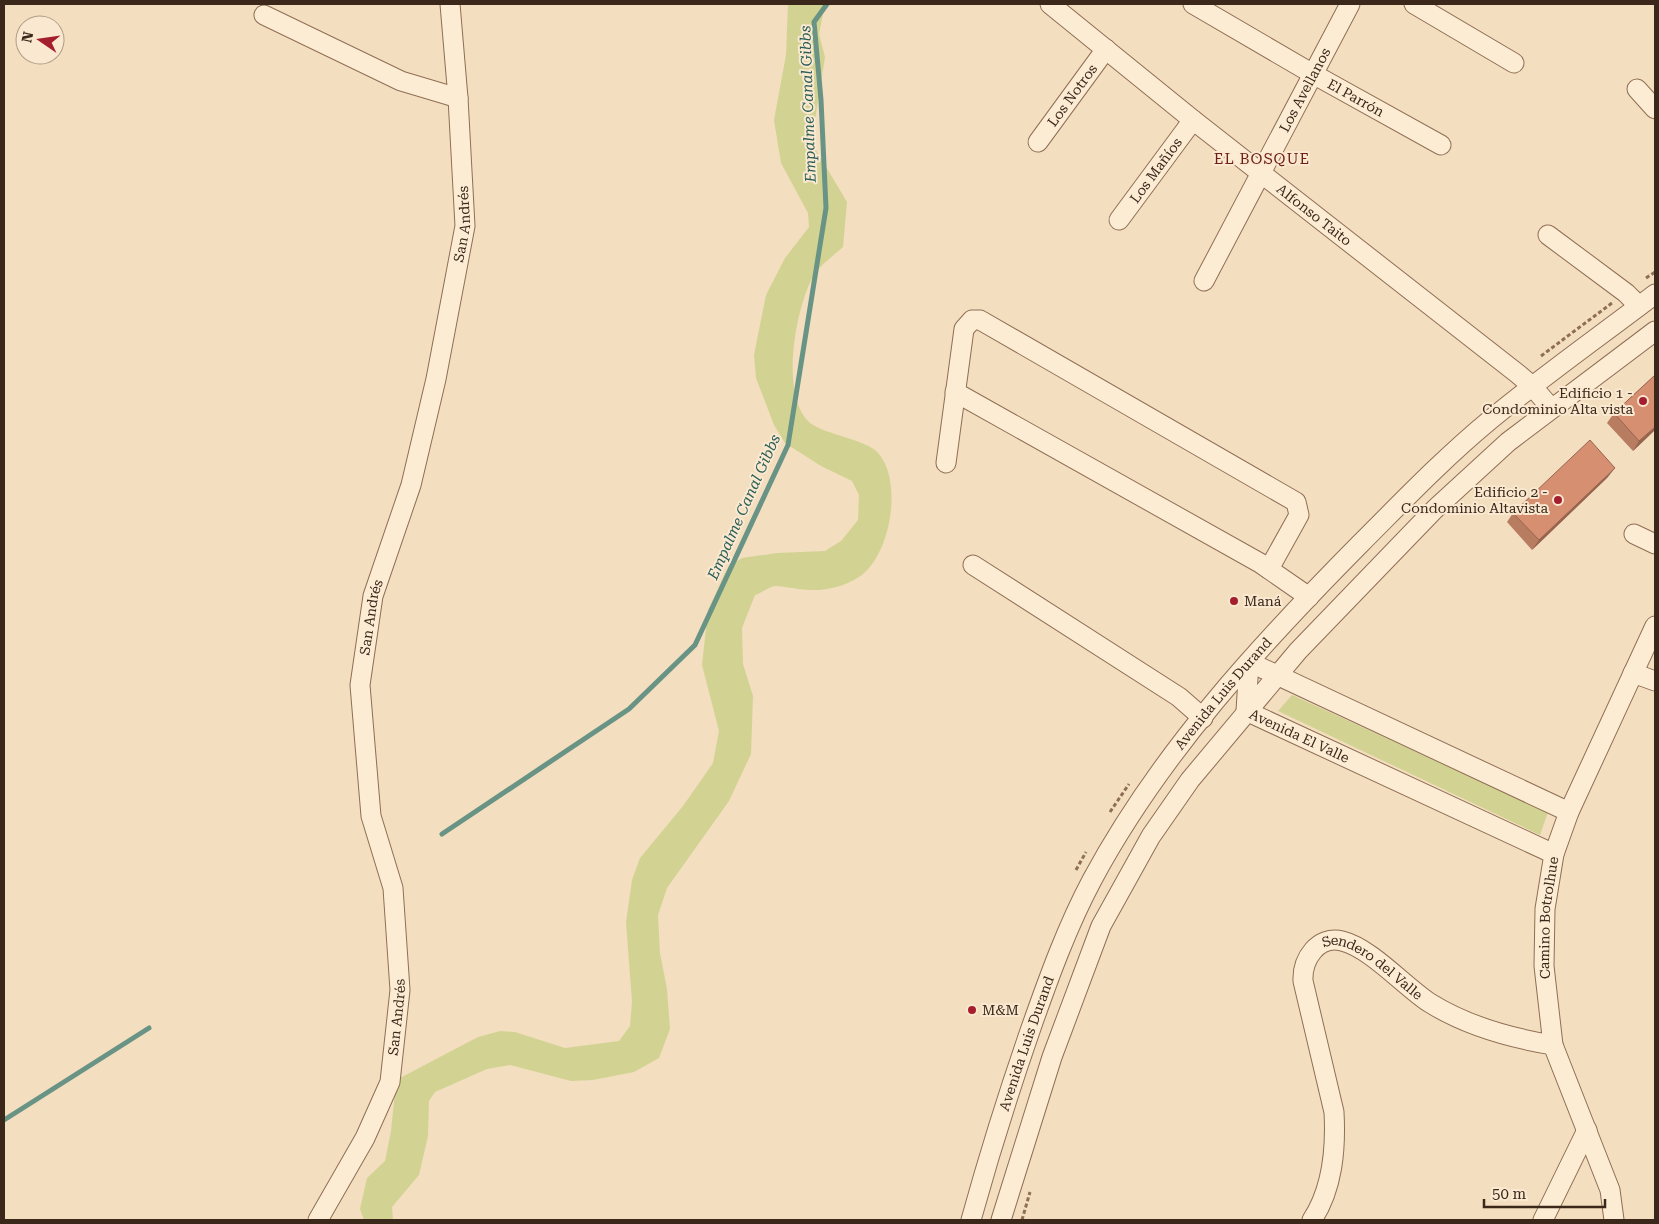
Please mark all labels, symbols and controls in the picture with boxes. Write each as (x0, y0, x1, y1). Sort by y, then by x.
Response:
north arrow (15, 15, 65, 65)
water label: Empalme Canal Gibbs (796, 25, 820, 184)
text: N (18, 30, 36, 44)
street label: Los Avellanos (1276, 45, 1334, 135)
street label: Los Notros (1044, 61, 1101, 130)
street label: El Parrón (1325, 76, 1387, 120)
street label: Los Mañíos (1127, 134, 1185, 206)
district label: EL BOSQUE (1214, 150, 1310, 168)
street label: Alfonso Taito (1274, 181, 1355, 249)
street label: San Andrés (450, 185, 473, 263)
place label: Edificio 1 - Condominio Alta vista (1482, 385, 1633, 417)
marker: Edificio 1 - Condominio Alta vista (1637, 395, 1649, 407)
water label: Empalme Canal Gibbs (703, 432, 784, 583)
place label: Edificio 2 - Condominio Altavista (1401, 484, 1548, 516)
marker: Edificio 2 - Condominio Altavista (1552, 494, 1564, 506)
street label: San Andrés (356, 577, 386, 656)
place label: Maná (1244, 593, 1282, 609)
marker: Maná (1228, 595, 1240, 607)
street label: Avenida Luis Durand (1172, 634, 1275, 753)
street label: Avenida El Valle (1247, 706, 1352, 766)
street label: Camino Botrolhue (1536, 855, 1562, 980)
street label: Sendero del Valle (1320, 932, 1426, 1003)
street label: Avenida Luis Durand (996, 974, 1057, 1113)
street label: San Andrés (385, 978, 408, 1056)
place label: M&M (982, 1002, 1019, 1018)
marker: M&M (966, 1004, 978, 1016)
scale bar (1484, 1176, 1605, 1208)
text: 50 m (1492, 1185, 1527, 1203)

